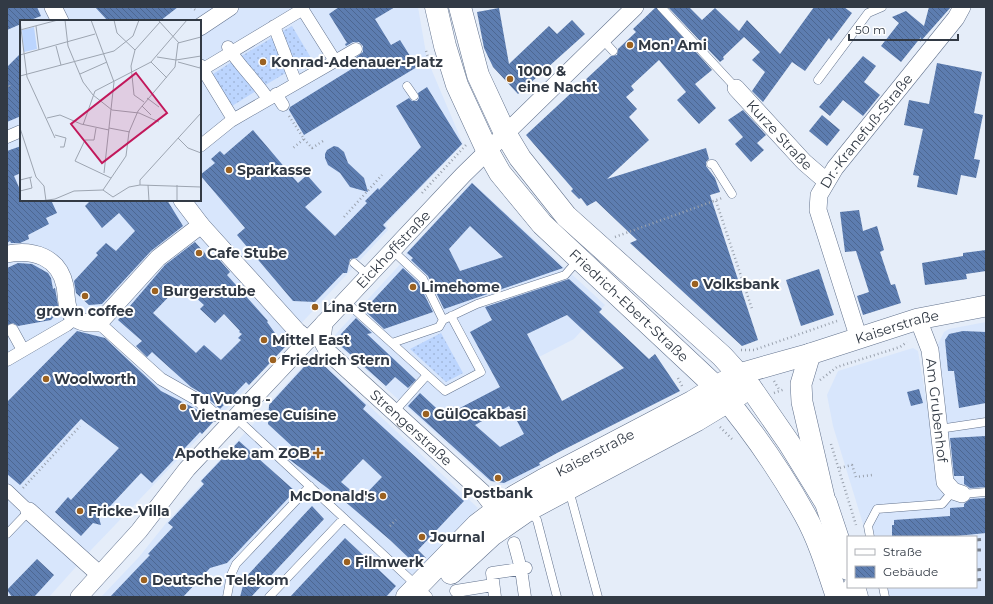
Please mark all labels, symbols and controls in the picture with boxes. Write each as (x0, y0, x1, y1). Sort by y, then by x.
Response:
scale bar (849, 16, 958, 42)
inset map (20, 20, 201, 201)
text: 50 m (855, 22, 886, 37)
place label: Mon' Ami (638, 36, 707, 54)
marker: Mon' Ami (625, 40, 635, 50)
place label: Konrad-Adenauer-Platz (271, 53, 443, 71)
marker: Konrad-Adenauer-Platz (258, 57, 268, 67)
place label: 1000 & eine Nacht (518, 62, 598, 96)
street label: Dr.-Kranefuß-Straße (816, 70, 916, 192)
marker: 1000 & eine Nacht (505, 74, 515, 84)
street label: Kurze Straße (742, 96, 816, 174)
place label: Sparkasse (237, 161, 312, 179)
marker: Sparkasse (224, 165, 234, 175)
street label: Eickhoffstraße (352, 206, 434, 292)
place label: Cafe Stube (207, 244, 287, 262)
street label: Friedrich-Ebert-Straße (565, 245, 692, 366)
marker: Cafe Stube (194, 248, 204, 258)
place label: Volksbank (702, 275, 780, 293)
place label: Limehome (421, 278, 500, 296)
marker: Volksbank (690, 279, 700, 289)
place label: Burgerstube (163, 282, 256, 300)
marker: Limehome (408, 282, 418, 292)
marker: Burgerstube (150, 286, 160, 296)
marker: grown coffee (80, 291, 90, 301)
place label: Lina Stern (323, 298, 397, 316)
place label: grown coffee (36, 302, 134, 320)
marker: Lina Stern (310, 302, 320, 312)
street label: Kaiserstraße (853, 306, 940, 348)
place label: Mittel East (272, 331, 350, 349)
marker: Mittel East (259, 335, 269, 345)
place label: Friedrich Stern (281, 351, 390, 369)
marker: Friedrich Stern (268, 355, 278, 365)
street label: Am Grubenhof (922, 357, 952, 465)
place label: Woolworth (54, 370, 136, 388)
marker: Woolworth (41, 374, 51, 384)
street label: Strengerstraße (366, 386, 456, 470)
place label: Tu Vuong - Vietnamese Cuisine (190, 390, 337, 424)
marker: Tu Vuong - Vietnamese Cuisine (178, 402, 188, 412)
place label: GülOcakbasi (434, 405, 526, 423)
marker: GülOcakbasi (421, 409, 431, 419)
street label: Kaiserstraße (552, 425, 637, 481)
place label: Apotheke am ZOB (174, 444, 310, 462)
marker: Apotheke am ZOB (313, 448, 323, 458)
marker: Postbank (493, 473, 503, 483)
place label: Postbank (463, 484, 534, 502)
place label: McDonald's (290, 487, 376, 505)
marker: McDonald's (378, 491, 388, 501)
place label: Fricke-Villa (88, 502, 170, 520)
marker: Fricke-Villa (75, 506, 85, 516)
place label: Journal (429, 528, 485, 546)
marker: Journal (417, 532, 427, 542)
legend (847, 536, 977, 588)
text: Straße (883, 544, 922, 559)
place label: Filmwerk (355, 553, 425, 571)
marker: Filmwerk (342, 557, 352, 567)
text: Gebäude (883, 564, 938, 579)
place label: Deutsche Telekom (152, 571, 289, 589)
marker: Deutsche Telekom (139, 575, 149, 585)

